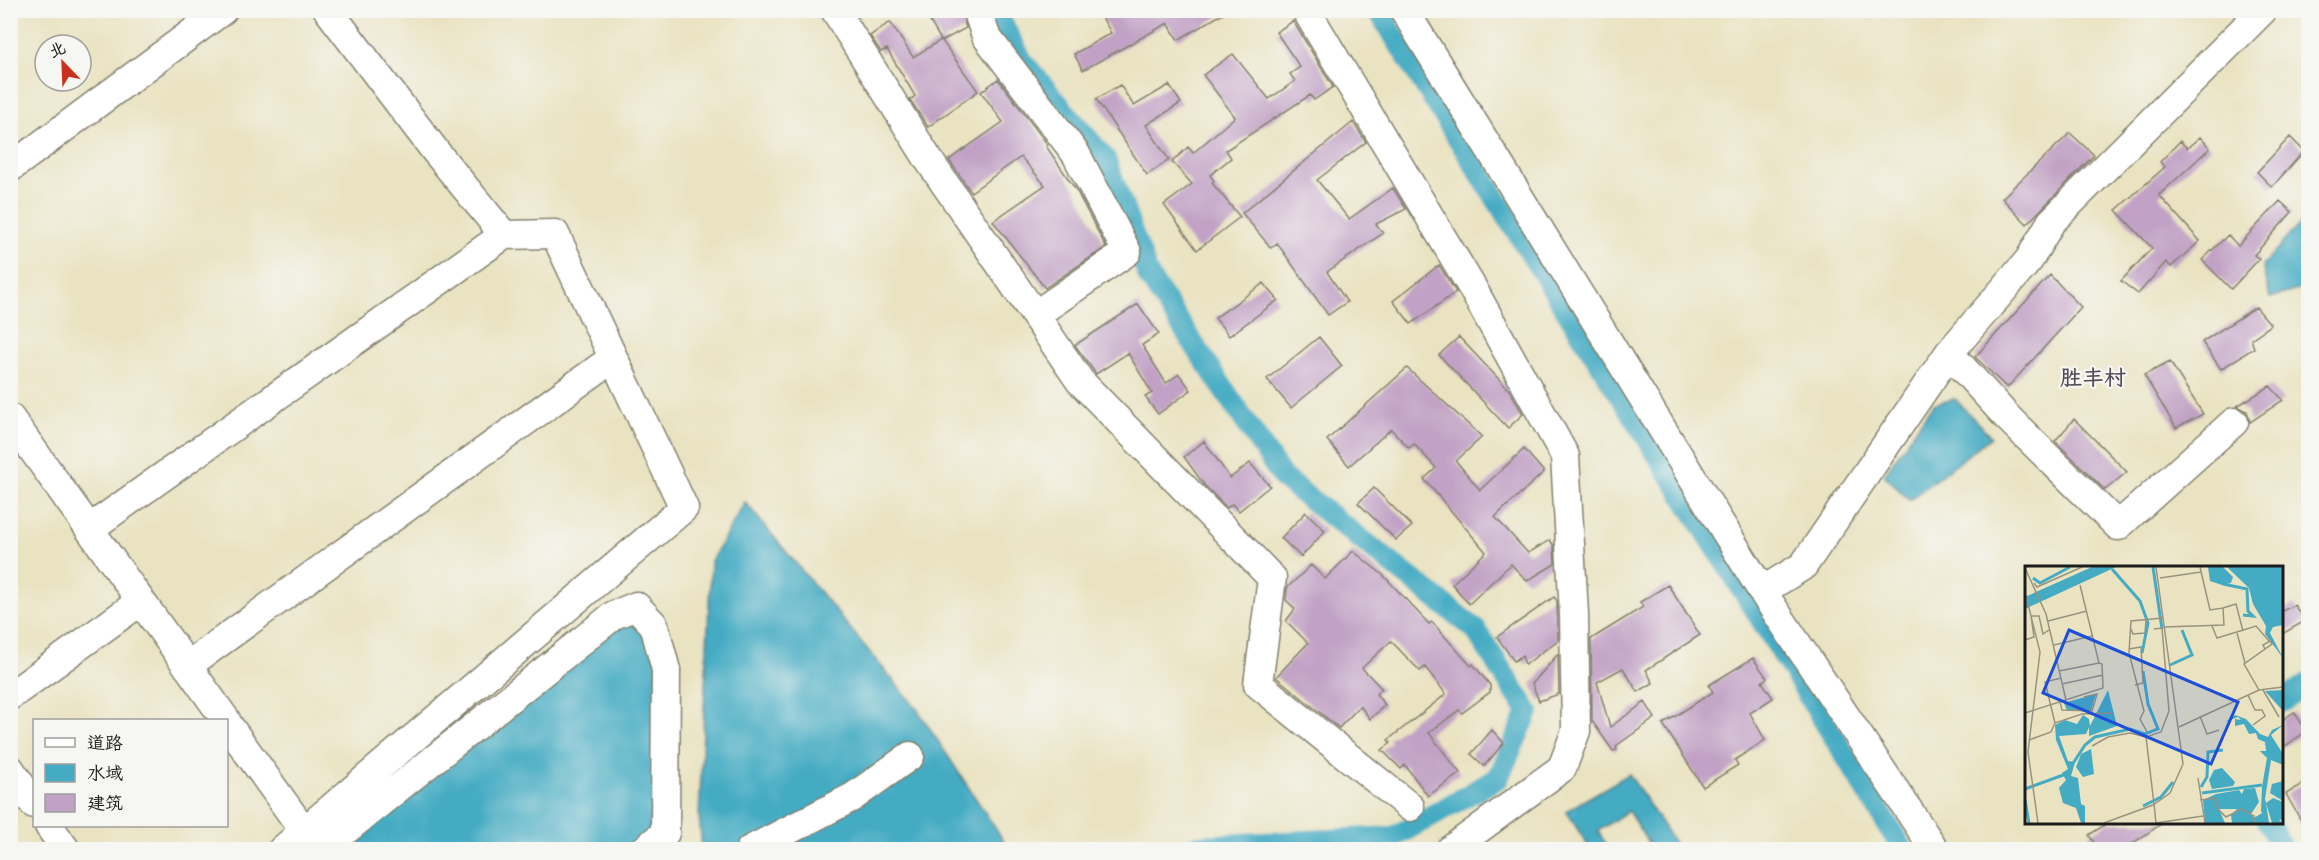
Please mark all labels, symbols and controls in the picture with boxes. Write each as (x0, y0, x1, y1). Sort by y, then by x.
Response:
north arrow (33, 33, 93, 93)
text: 北 (44, 33, 70, 66)
district label: 胜丰村 (2060, 358, 2126, 397)
inset map (2025, 566, 2283, 824)
legend (33, 719, 228, 827)
text: 道路 (87, 727, 123, 759)
text: 水域 (87, 757, 123, 789)
text: 建筑 (87, 787, 123, 819)

